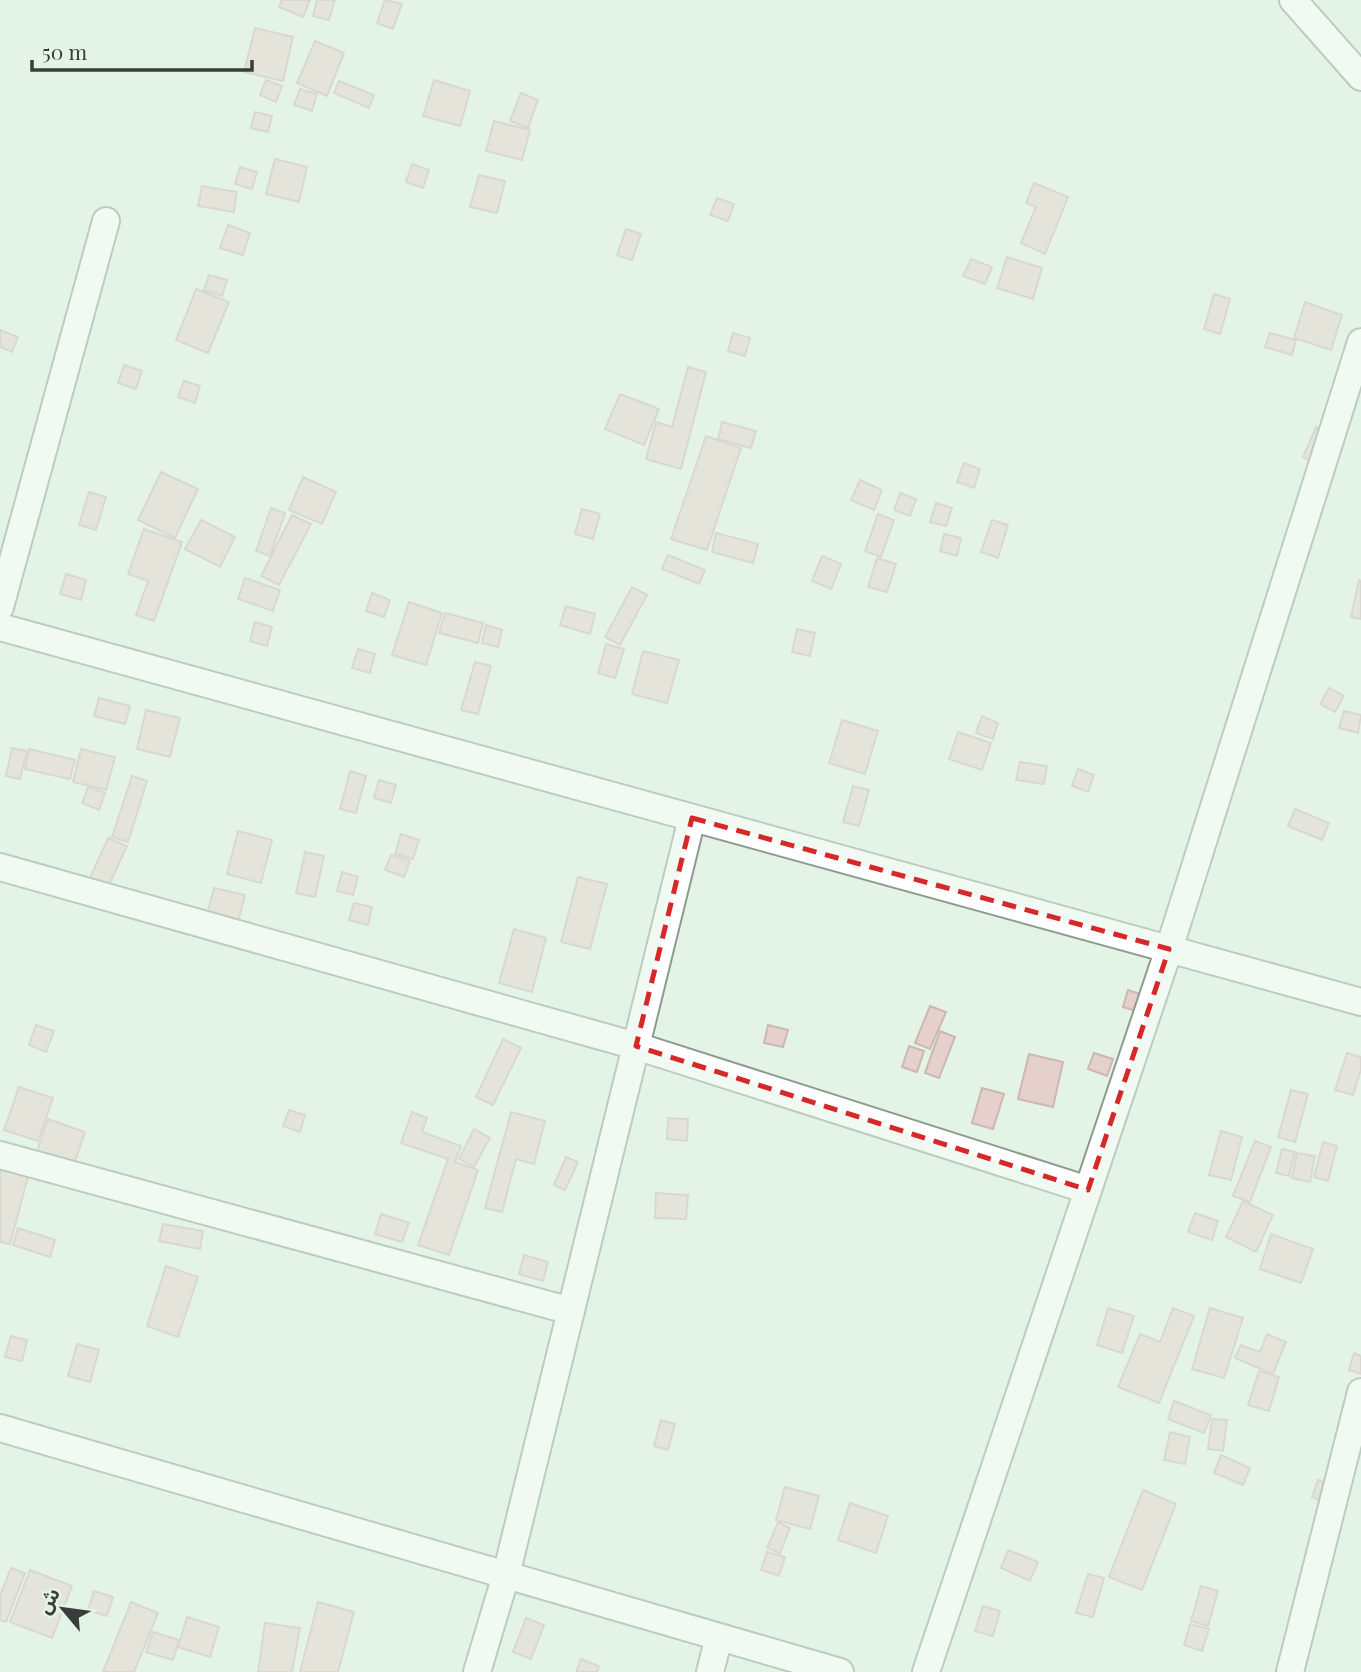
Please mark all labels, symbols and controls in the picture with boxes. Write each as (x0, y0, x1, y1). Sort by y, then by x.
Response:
scale bar (32, 28, 252, 72)
text: 50 m (42, 37, 88, 65)
north arrow (28, 1574, 98, 1644)
text: ش (30, 1583, 65, 1618)

